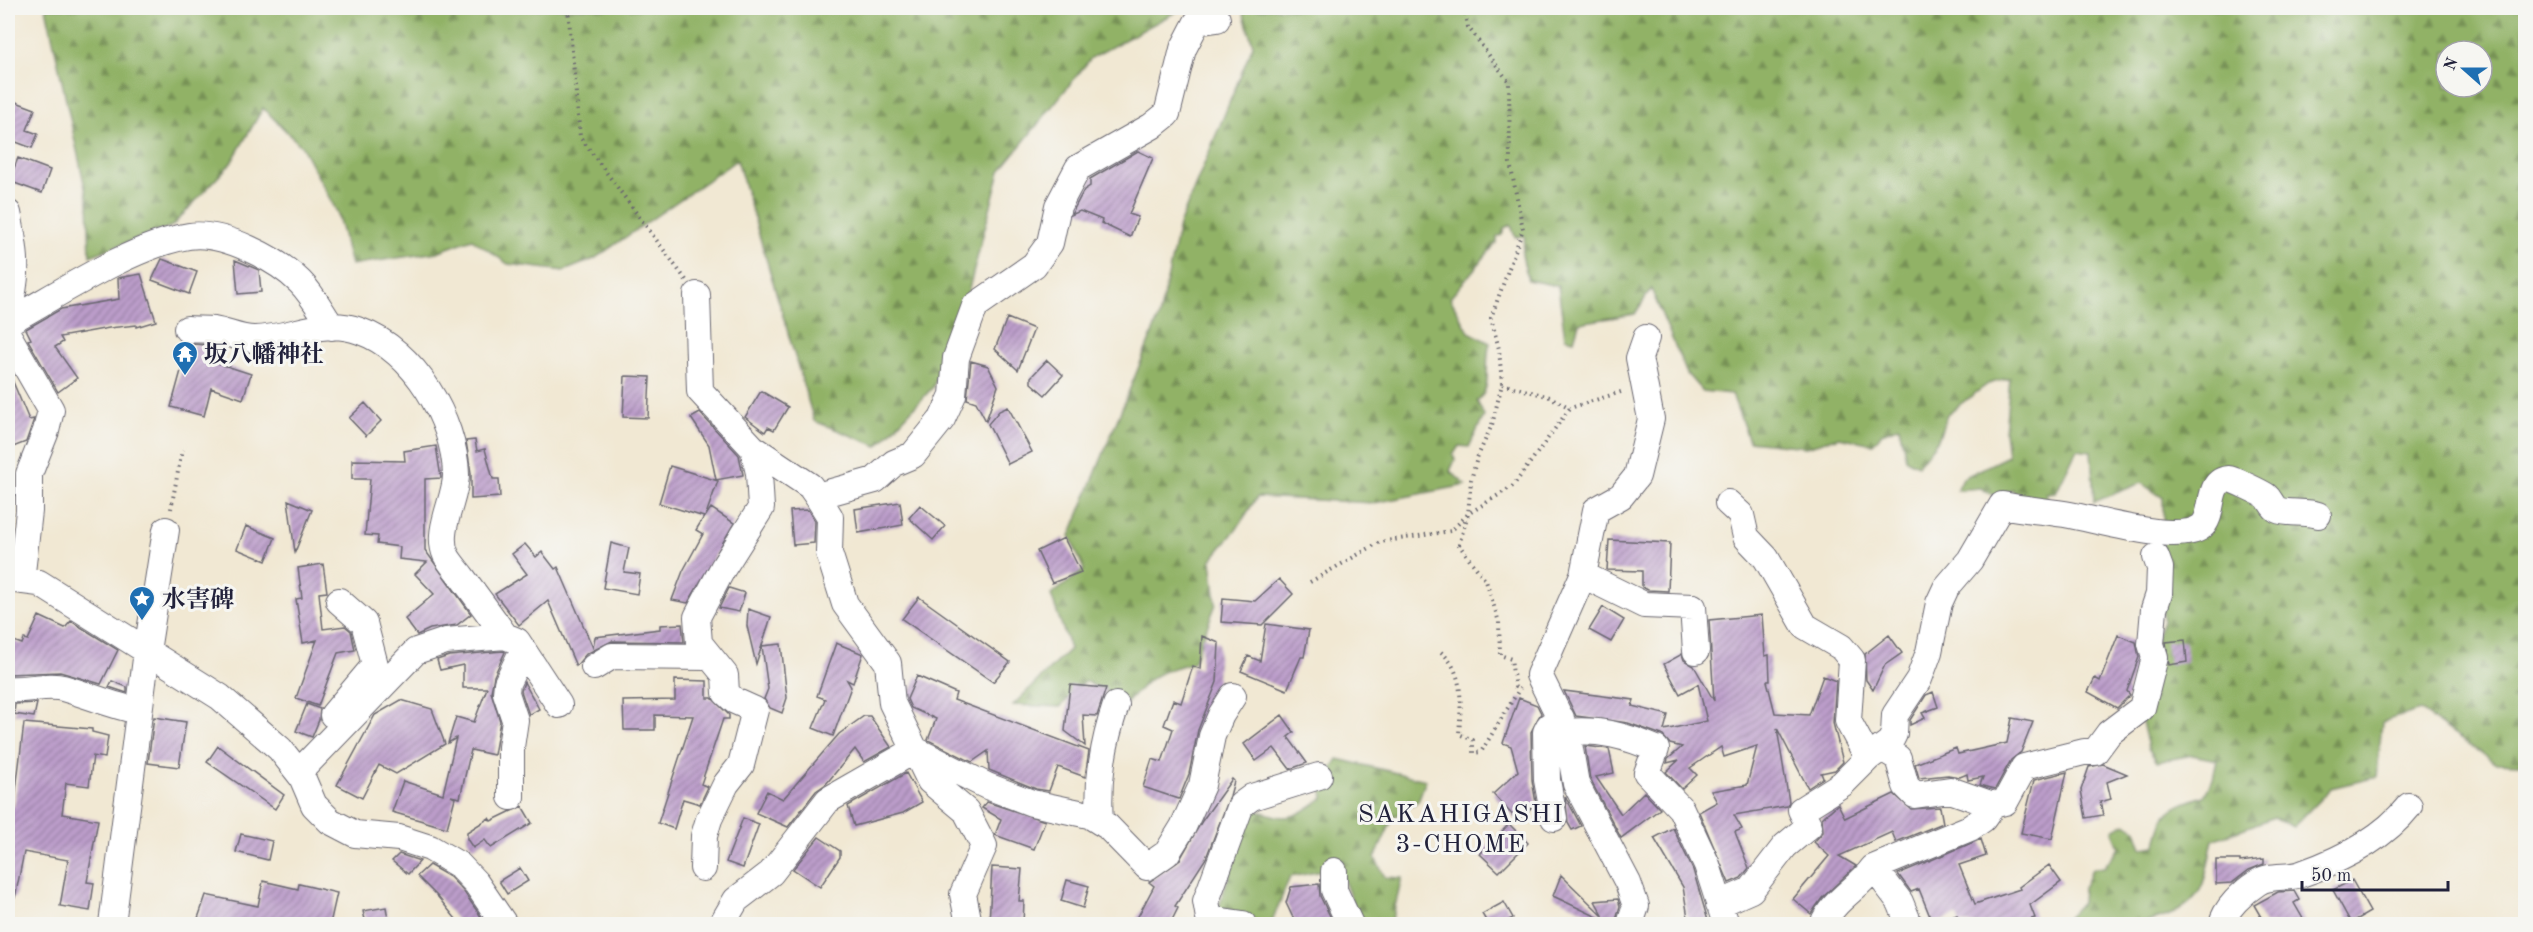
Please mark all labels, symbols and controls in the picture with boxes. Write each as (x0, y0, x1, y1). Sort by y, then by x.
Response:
north arrow (2434, 39, 2494, 99)
text: N (2442, 55, 2462, 73)
temple icon: 坂八幡神社 (170, 339, 200, 377)
place label: 坂八幡神社 (204, 341, 324, 368)
place icon: 水害碑 (127, 584, 157, 622)
place label: 水害碑 (162, 586, 234, 613)
district label: SAKAHIGASHI 3-CHOME (1358, 802, 1564, 858)
scale bar (2302, 854, 2448, 892)
text: 50 m (2311, 867, 2351, 885)

